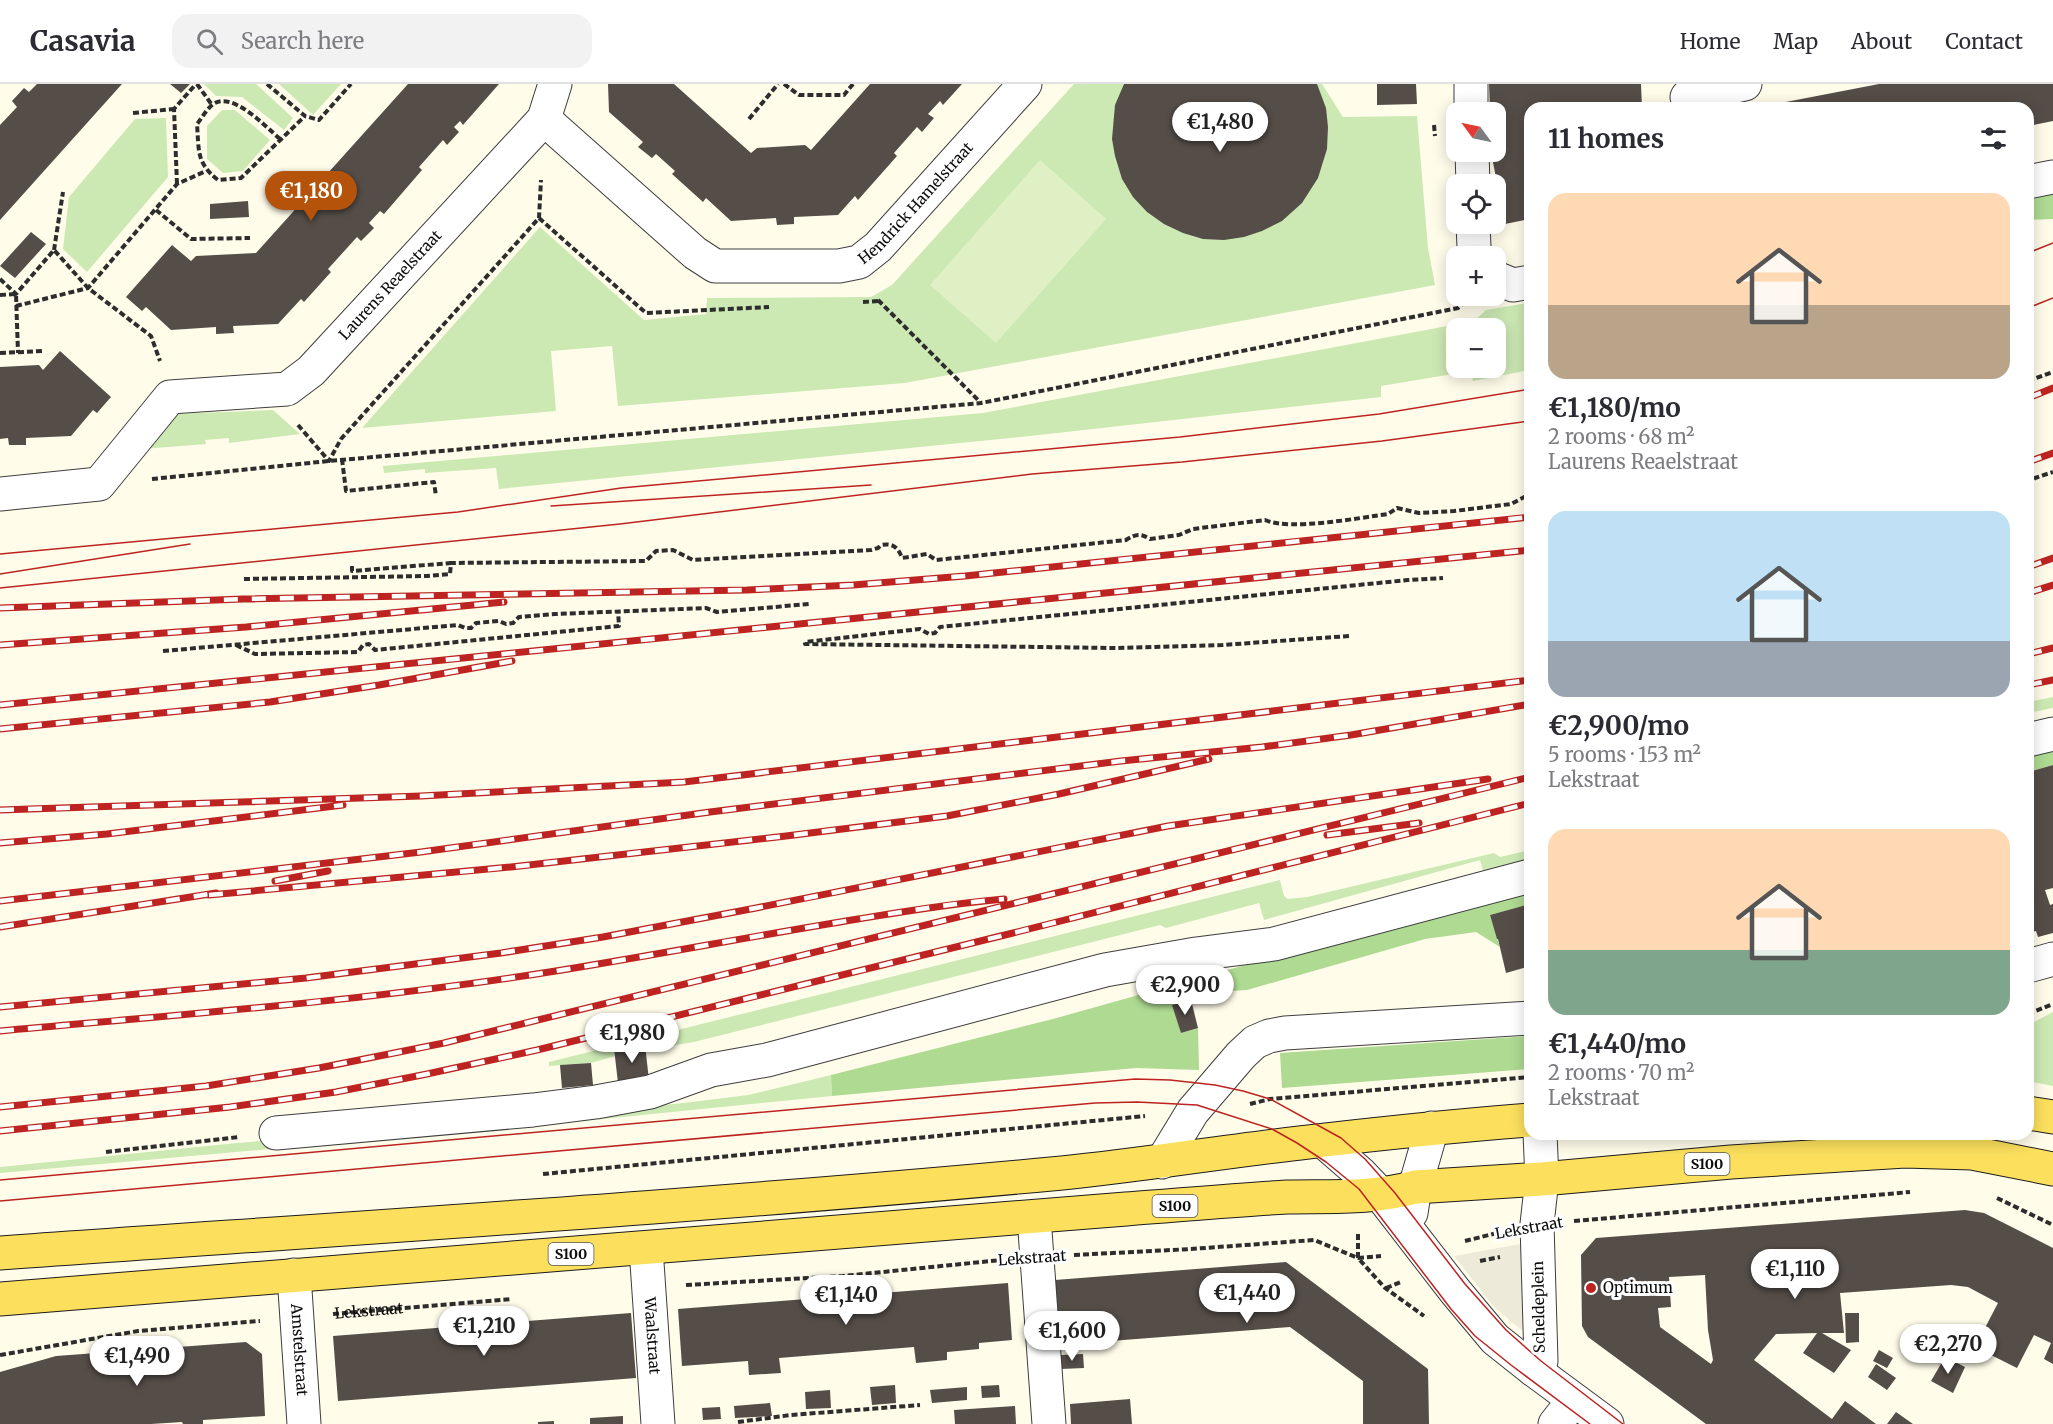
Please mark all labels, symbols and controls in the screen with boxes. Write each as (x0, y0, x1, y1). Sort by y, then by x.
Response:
search box (172, 14, 592, 68)
text: Casavia (30, 23, 136, 59)
icon: search (193, 25, 226, 58)
text: Search here (241, 27, 364, 55)
text: Home (1680, 28, 1740, 55)
text: Map (1773, 28, 1818, 55)
text: About (1851, 28, 1912, 55)
text: Contact (1945, 28, 2023, 55)
pin: €1,480 (1171, 102, 1269, 153)
north arrow (1446, 102, 1506, 162)
map controls (1446, 102, 1506, 378)
text: €1,480 (1186, 109, 1254, 134)
text: 11 homes (1548, 122, 1664, 155)
icon: filters (1977, 122, 2010, 155)
street label: Hendrick Hamelstraat (854, 138, 977, 268)
pin: €1,180 (262, 171, 360, 222)
button: locate (1446, 174, 1506, 234)
text: €1,180 (279, 178, 343, 203)
street label: Laurens Reaelstraat (335, 226, 446, 344)
icon: home (1725, 232, 1833, 340)
button: + (1446, 246, 1506, 306)
button: − (1446, 318, 1506, 378)
text: €1,180/mo (1548, 391, 1681, 424)
text: 2 rooms · 68 m² (1548, 424, 1695, 449)
text: Laurens Reaelstraat (1548, 449, 1738, 474)
icon: home (1725, 550, 1833, 658)
text: €2,900/mo (1548, 709, 1689, 742)
text: 5 rooms · 153 m² (1548, 742, 1701, 767)
text: Lekstraat (1548, 767, 1639, 792)
icon: home (1725, 868, 1833, 976)
pin: €2,900 (1136, 965, 1234, 1016)
text: €2,900 (1150, 972, 1220, 997)
pin: €1,980 (583, 1013, 681, 1064)
text: €1,980 (599, 1020, 665, 1045)
text: €1,440/mo (1548, 1027, 1686, 1060)
text: 2 rooms · 70 m² (1548, 1060, 1694, 1085)
text: Lekstraat (1548, 1085, 1639, 1110)
road number: S100 (1684, 1153, 1730, 1175)
road number: S100 (1152, 1195, 1198, 1217)
street label: Lekstraat (1493, 1212, 1564, 1243)
road number: S100 (548, 1243, 594, 1265)
street label: Lekstraat (997, 1246, 1067, 1269)
pin: €1,110 (1746, 1249, 1844, 1300)
text: €1,110 (1765, 1256, 1825, 1281)
street label: Scheldeplein (1528, 1261, 1549, 1353)
pin: €1,440 (1198, 1273, 1296, 1324)
pin: €1,140 (797, 1275, 895, 1326)
place label: Optimum (1603, 1278, 1673, 1297)
text: €1,440 (1213, 1280, 1281, 1305)
marker: Optimum (1584, 1281, 1598, 1295)
text: €1,140 (814, 1282, 878, 1307)
street label: Waalstraat (640, 1296, 665, 1375)
street label: Lekstraat (334, 1298, 404, 1323)
street label: Amstelstraat (287, 1302, 312, 1397)
pin: €1,210 (435, 1306, 533, 1357)
pin: €1,600 (1023, 1311, 1121, 1362)
text: €1,210 (452, 1313, 516, 1338)
text: €1,600 (1038, 1318, 1106, 1343)
pin: €2,270 (1899, 1324, 1997, 1375)
text: €2,270 (1914, 1331, 1982, 1356)
pin: €1,490 (88, 1336, 186, 1387)
text: €1,490 (104, 1343, 170, 1368)

